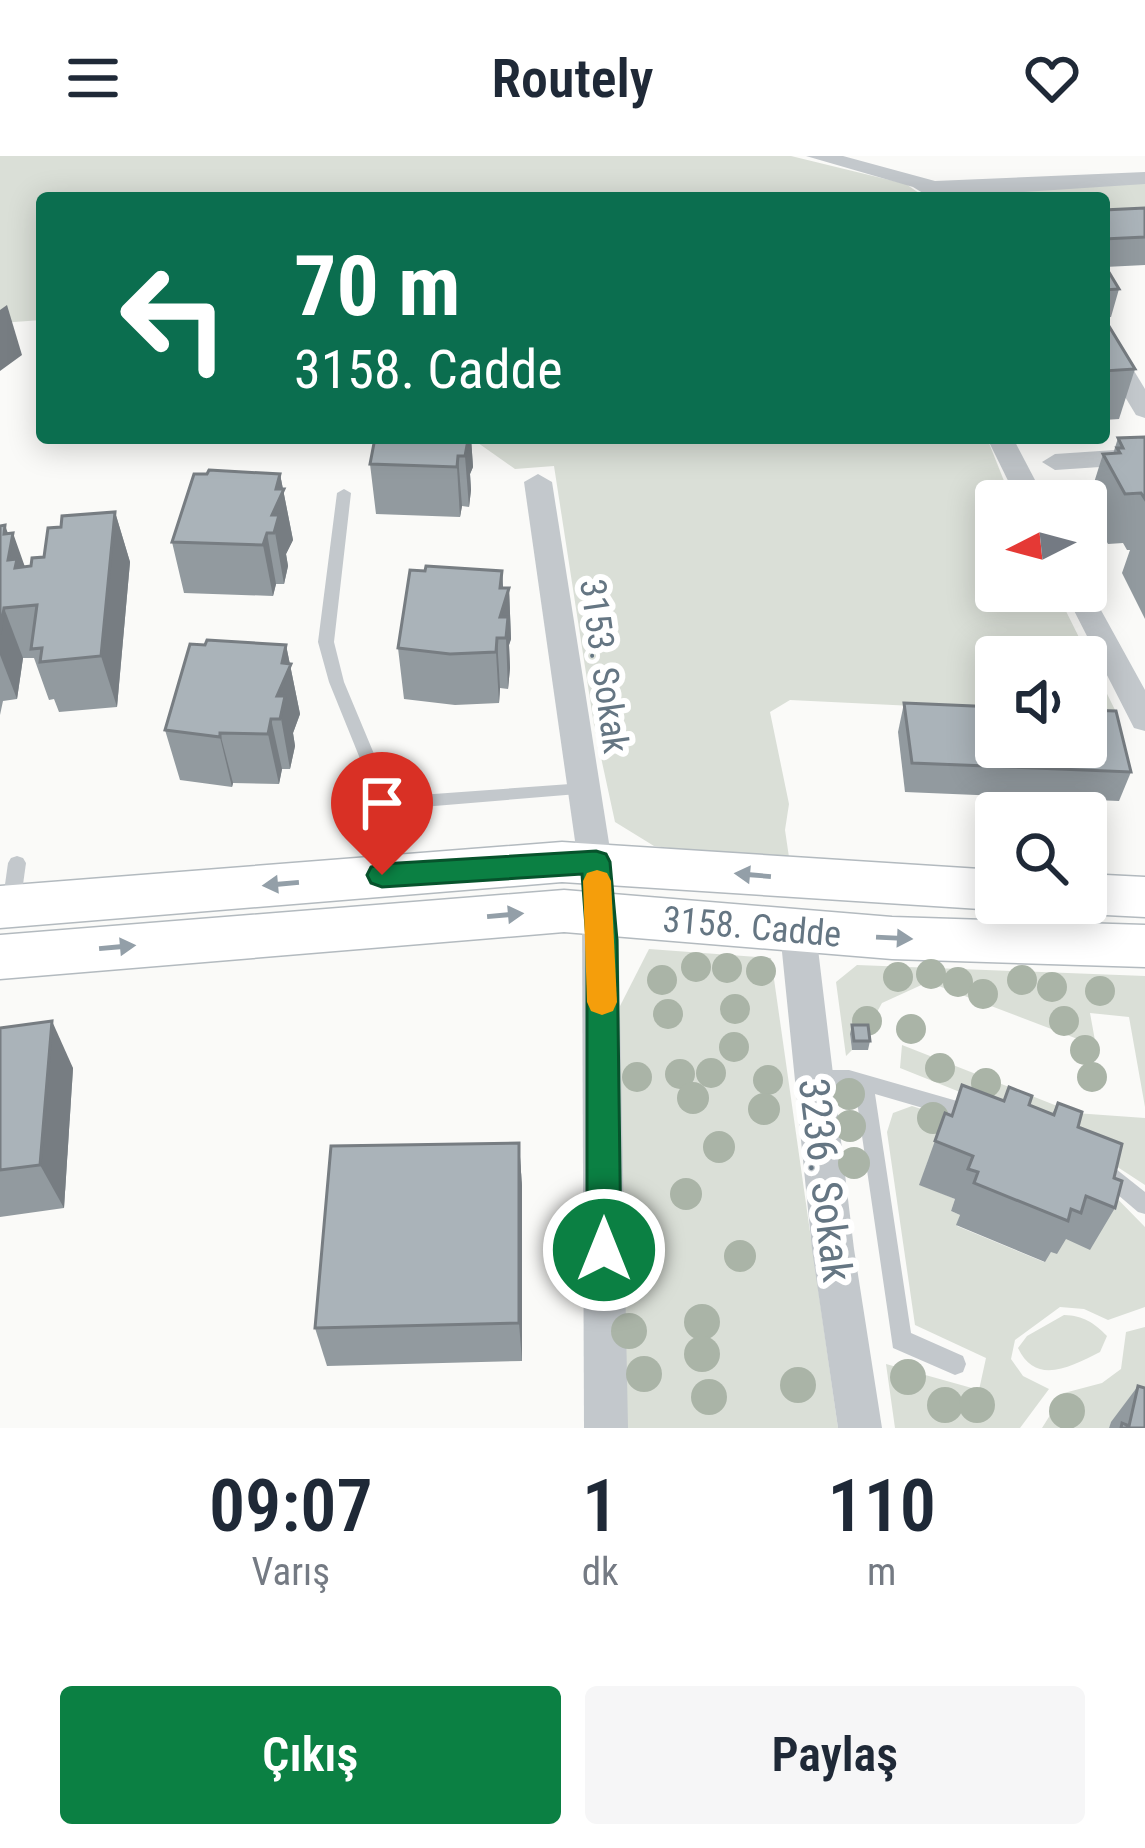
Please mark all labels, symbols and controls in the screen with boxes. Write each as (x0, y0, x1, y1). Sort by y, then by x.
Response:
icon: menu (60, 45, 126, 111)
icon: heart (1019, 45, 1085, 111)
text: Routely (491, 47, 654, 110)
text: 70 m (294, 237, 461, 336)
icon: left (96, 240, 252, 396)
text: 3158. Cadde (294, 338, 563, 401)
north arrow (975, 480, 1107, 612)
map controls (975, 480, 1107, 924)
street label: 3153. Sokak (571, 576, 637, 756)
button: sound (975, 636, 1107, 768)
pin (331, 752, 433, 875)
icon: arrive (349, 770, 415, 836)
button: search (975, 792, 1107, 924)
one-way arrow (734, 865, 772, 884)
one-way arrow (262, 875, 299, 894)
street label: 3158. Cadde (661, 898, 843, 956)
one-way arrow (487, 905, 524, 924)
one-way arrow (876, 929, 914, 948)
one-way arrow (99, 937, 136, 956)
street label: 3236. Sokak (789, 1076, 862, 1285)
position arrow (541, 1187, 667, 1313)
text: 09:07 (209, 1464, 373, 1549)
text: 1 (582, 1464, 618, 1549)
text: 110 (827, 1464, 936, 1549)
text: Varış (252, 1549, 330, 1595)
text: dk (582, 1549, 619, 1595)
text: m (867, 1549, 896, 1595)
button: Çıkış (60, 1686, 561, 1824)
button: Paylaş (585, 1686, 1085, 1824)

